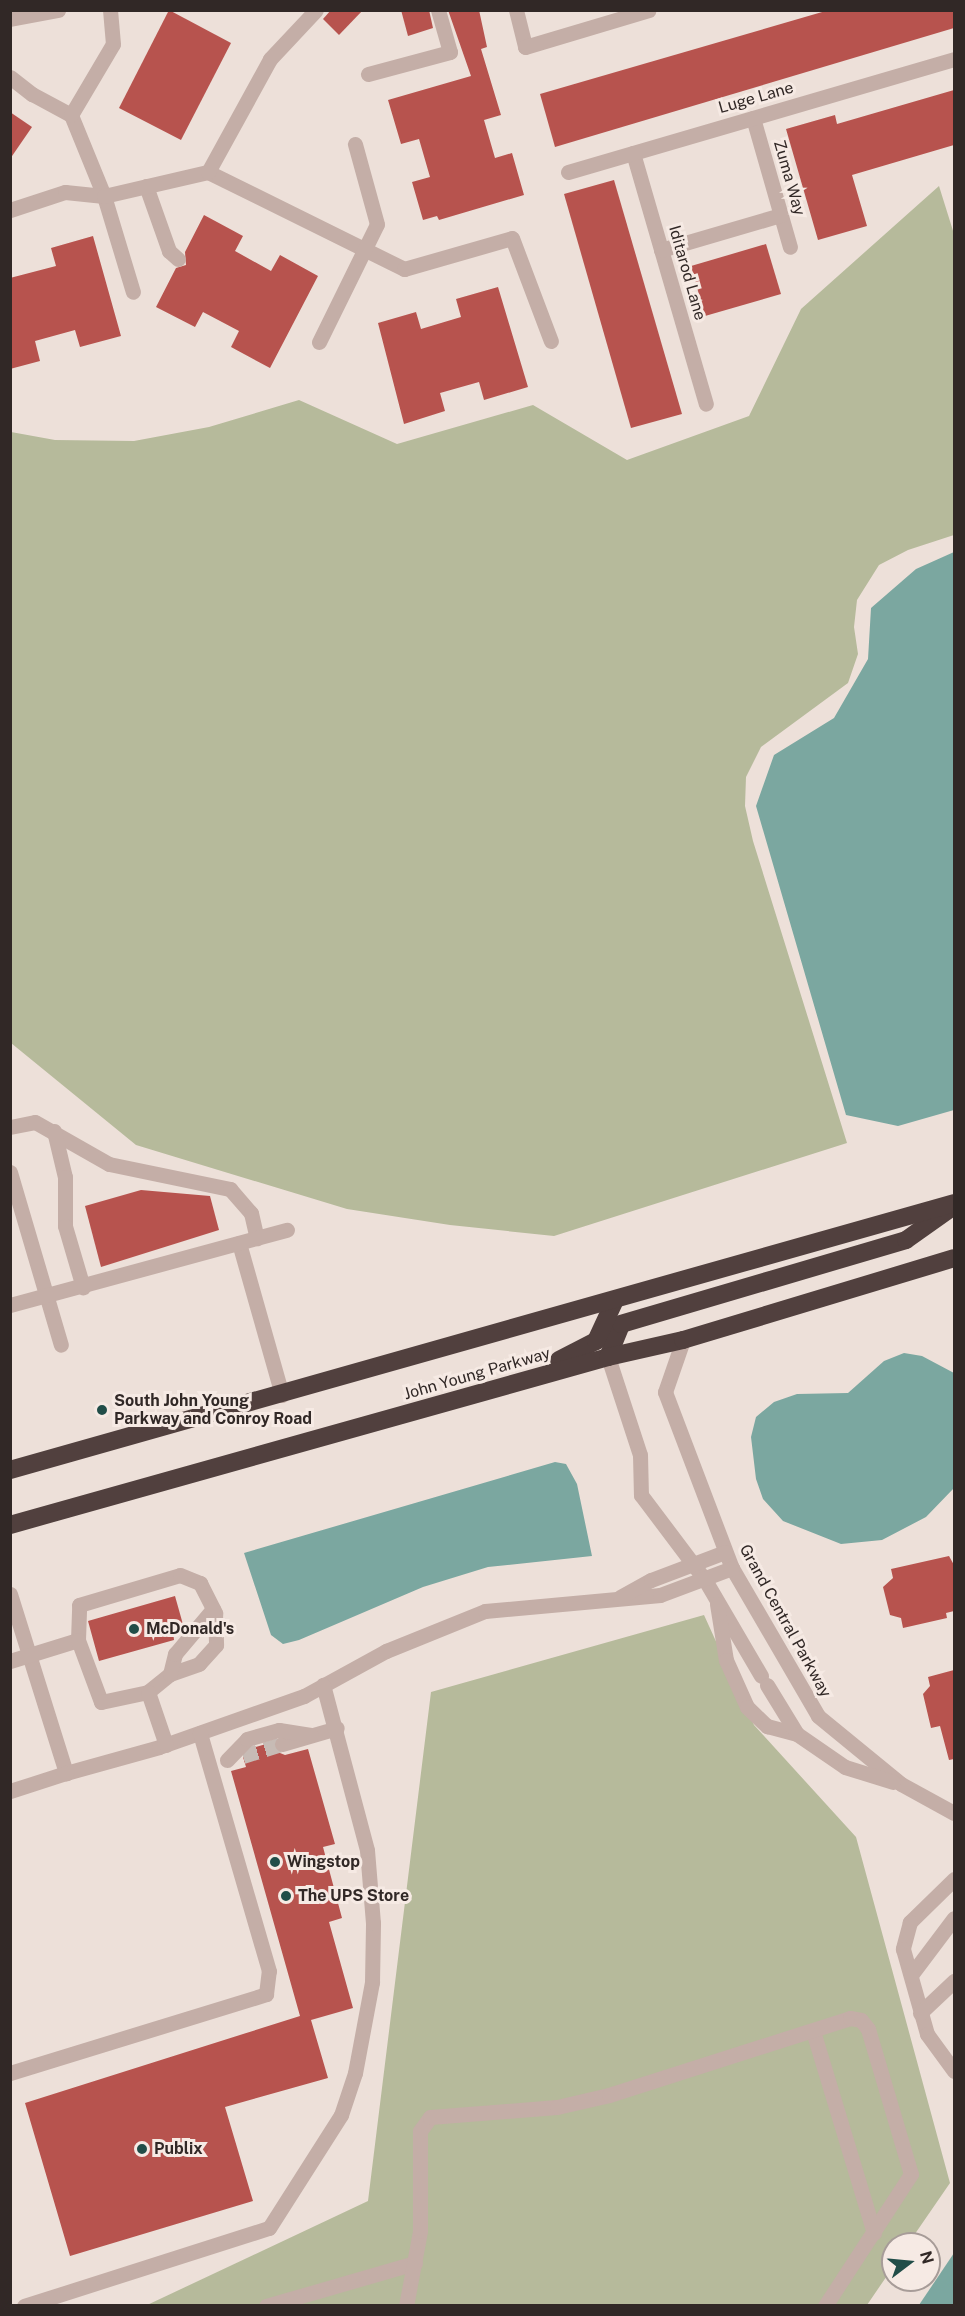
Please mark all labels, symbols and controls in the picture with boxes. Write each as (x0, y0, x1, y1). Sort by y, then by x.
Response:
street label: Luge Lane (716, 78, 796, 118)
street label: Zuma Way (769, 138, 809, 218)
street label: Iditarod Lane (664, 223, 710, 323)
street label: John Young Parkway (402, 1344, 552, 1404)
place label: South John Young Parkway and Conroy Road (114, 1391, 312, 1429)
marker: South John Young Parkway and Conroy Road (95, 1403, 109, 1417)
street label: Grand Central Parkway (735, 1541, 835, 1701)
place label: McDonald's (146, 1619, 234, 1639)
marker: McDonald's (127, 1622, 141, 1636)
place label: Wingstop (287, 1852, 360, 1872)
marker: Wingstop (268, 1855, 282, 1869)
place label: The UPS Store (298, 1886, 409, 1906)
marker: The UPS Store (279, 1889, 293, 1903)
place label: Publix (154, 2139, 203, 2159)
marker: Publix (135, 2142, 149, 2156)
north arrow (881, 2232, 941, 2292)
text: N (916, 2249, 938, 2266)

